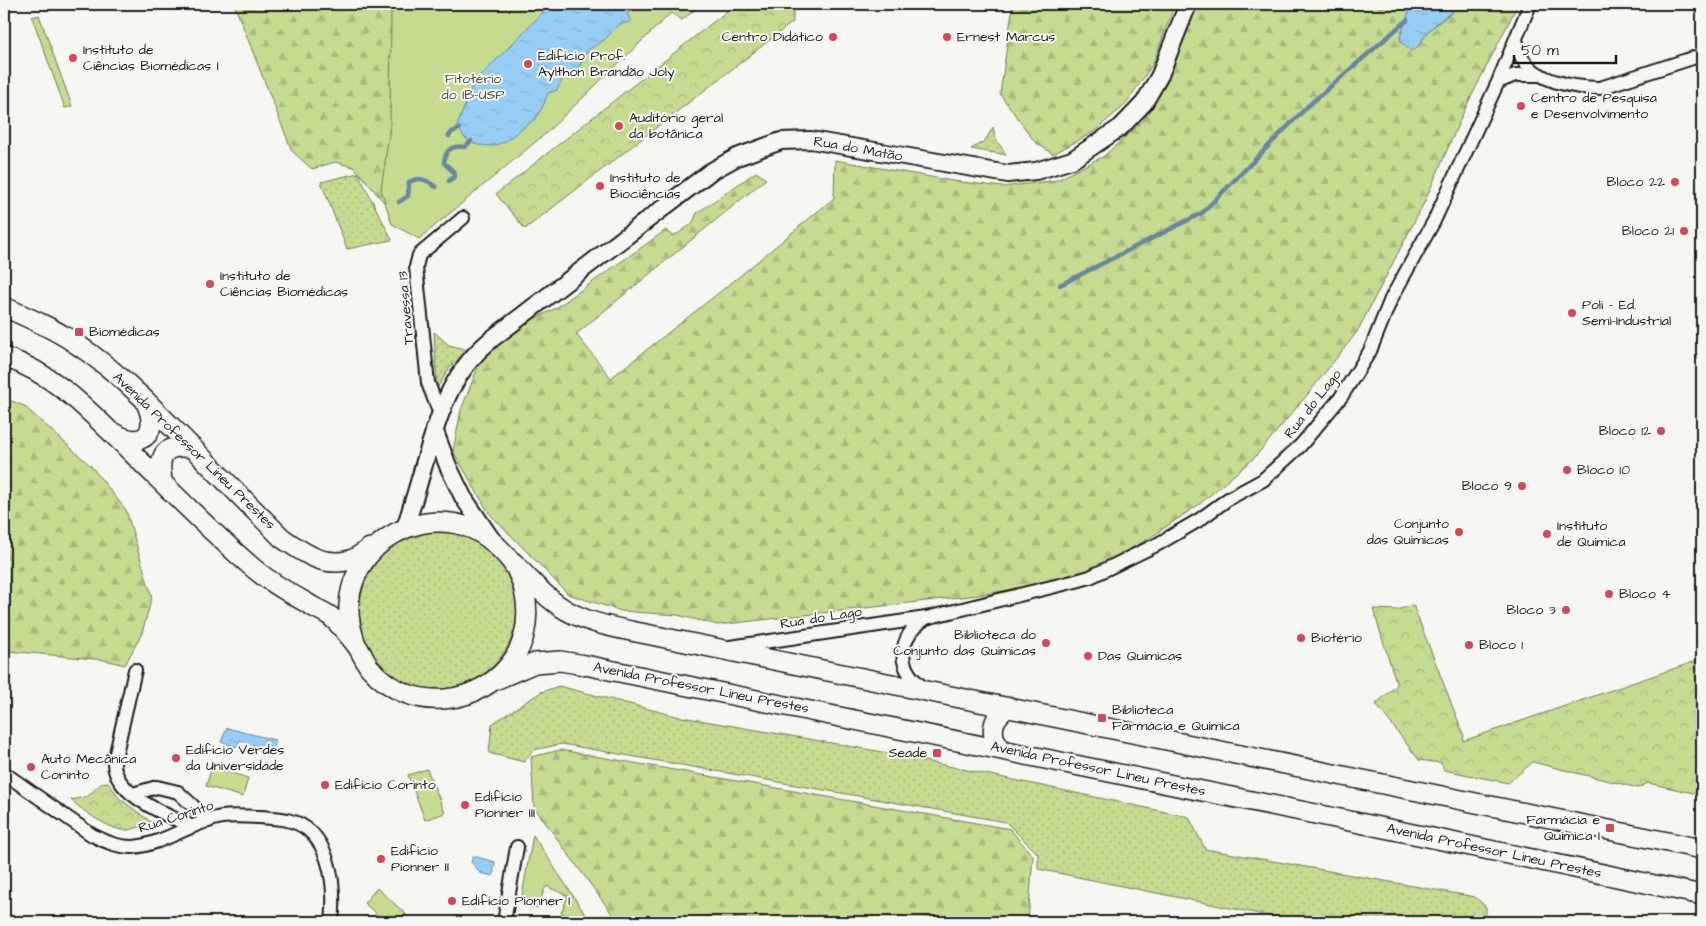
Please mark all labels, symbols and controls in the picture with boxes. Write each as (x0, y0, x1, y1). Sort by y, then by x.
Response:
place label: Centro Didático (722, 27, 823, 47)
place label: Ernest Marcus (957, 27, 1055, 47)
marker: Centro Didático (827, 31, 839, 43)
marker: Ernest Marcus (941, 31, 953, 43)
scale bar (1514, 32, 1616, 64)
place label: Instituto de Ciências Biomédicas I (83, 40, 219, 76)
text: 50 m (1521, 40, 1559, 61)
place label: Edifício Prof. Aylthon Brandão Joly (538, 46, 675, 82)
marker: Instituto de Ciências Biomédicas I (67, 52, 79, 64)
marker: Edifício Prof. Aylthon Brandão Joly (522, 58, 534, 70)
park label: Fitotério do IB-USP (442, 69, 504, 105)
place label: Centro de Pesquisa e Desenvolvimento (1531, 88, 1657, 124)
marker: Centro de Pesquisa e Desenvolvimento (1515, 100, 1527, 112)
place label: Auditório geral da botânica (629, 108, 723, 144)
marker: Auditório geral da botânica (613, 120, 625, 132)
street label: Rua do Matão (812, 131, 904, 167)
place label: Instituto de Biociências (610, 168, 681, 204)
place label: Bloco 22 (1607, 172, 1665, 192)
marker: Bloco 22 (1669, 176, 1681, 188)
marker: Instituto de Biociências (594, 180, 606, 192)
place label: Bloco 21 (1622, 221, 1674, 241)
marker: Bloco 21 (1678, 225, 1690, 237)
place label: Instituto de Ciências Biomédicas (220, 266, 348, 302)
street label: Travessa 13 (393, 270, 419, 346)
marker: Instituto de Ciências Biomédicas (204, 278, 216, 290)
place label: Poli - Ed. Semi-Industrial (1582, 295, 1671, 331)
marker: Poli - Ed. Semi-Industrial (1566, 307, 1578, 319)
place label: Biomédicas (89, 322, 160, 342)
marker: Biomédicas (73, 326, 85, 338)
street label: Rua do Lago (1280, 365, 1346, 443)
street label: Avenida Professor Lineu Prestes (108, 368, 280, 534)
place label: Bloco 12 (1599, 421, 1651, 441)
marker: Bloco 12 (1655, 425, 1667, 437)
place label: Bloco 10 (1577, 460, 1630, 480)
marker: Bloco 10 (1561, 464, 1573, 476)
place label: Bloco 9 (1462, 476, 1512, 496)
marker: Bloco 9 (1516, 480, 1528, 492)
place label: Conjunto das Químicas (1367, 514, 1449, 550)
place label: Instituto de Química (1557, 516, 1626, 552)
marker: Conjunto das Químicas (1453, 526, 1465, 538)
marker: Instituto de Química (1541, 528, 1553, 540)
place label: Bloco 4 (1619, 584, 1671, 604)
marker: Bloco 4 (1603, 588, 1615, 600)
place label: Bloco 3 (1507, 600, 1556, 620)
street label: Rua do Lago (779, 602, 863, 634)
marker: Bloco 3 (1560, 604, 1572, 616)
place label: Biblioteca do Conjunto das Químicas (893, 625, 1036, 661)
place label: Biotério (1311, 628, 1362, 648)
marker: Biotério (1295, 632, 1307, 644)
place label: Bloco 1 (1479, 635, 1523, 655)
marker: Biblioteca do Conjunto das Químicas (1040, 637, 1052, 649)
marker: Bloco 1 (1463, 639, 1475, 651)
place label: Das Químicas (1098, 646, 1182, 666)
marker: Das Químicas (1082, 650, 1094, 662)
street label: Avenida Professor Lineu Prestes (592, 657, 810, 719)
place label: Biblioteca Farmácia e Química (1112, 700, 1240, 736)
marker: Biblioteca Farmácia e Química (1096, 712, 1108, 724)
street label: Avenida Professor Lineu Prestes (989, 736, 1207, 802)
place label: Edifício Verdes da Universidade (186, 740, 284, 776)
place label: Seade (889, 743, 927, 763)
marker: Seade (931, 747, 943, 759)
place label: Auto Mecânica Corinto (41, 749, 136, 785)
marker: Edifício Verdes da Universidade (170, 752, 182, 764)
marker: Auto Mecânica Corinto (25, 761, 37, 773)
place label: Edifício Corinto (335, 775, 436, 795)
marker: Edifício Corinto (319, 779, 331, 791)
place label: Edifício Pionner III (475, 787, 535, 823)
street label: Rua Corinto (136, 795, 216, 839)
marker: Edifício Pionner III (459, 799, 471, 811)
place label: Farmácia e Química I (1526, 810, 1600, 846)
street label: Avenida Professor Lineu Prestes (1385, 818, 1603, 884)
marker: Farmácia e Química I (1604, 822, 1616, 834)
place label: Edifício Pionner II (391, 841, 449, 877)
marker: Edifício Pionner II (375, 853, 387, 865)
place label: Edifício Pionner I (462, 891, 570, 911)
marker: Edifício Pionner I (446, 895, 458, 907)

